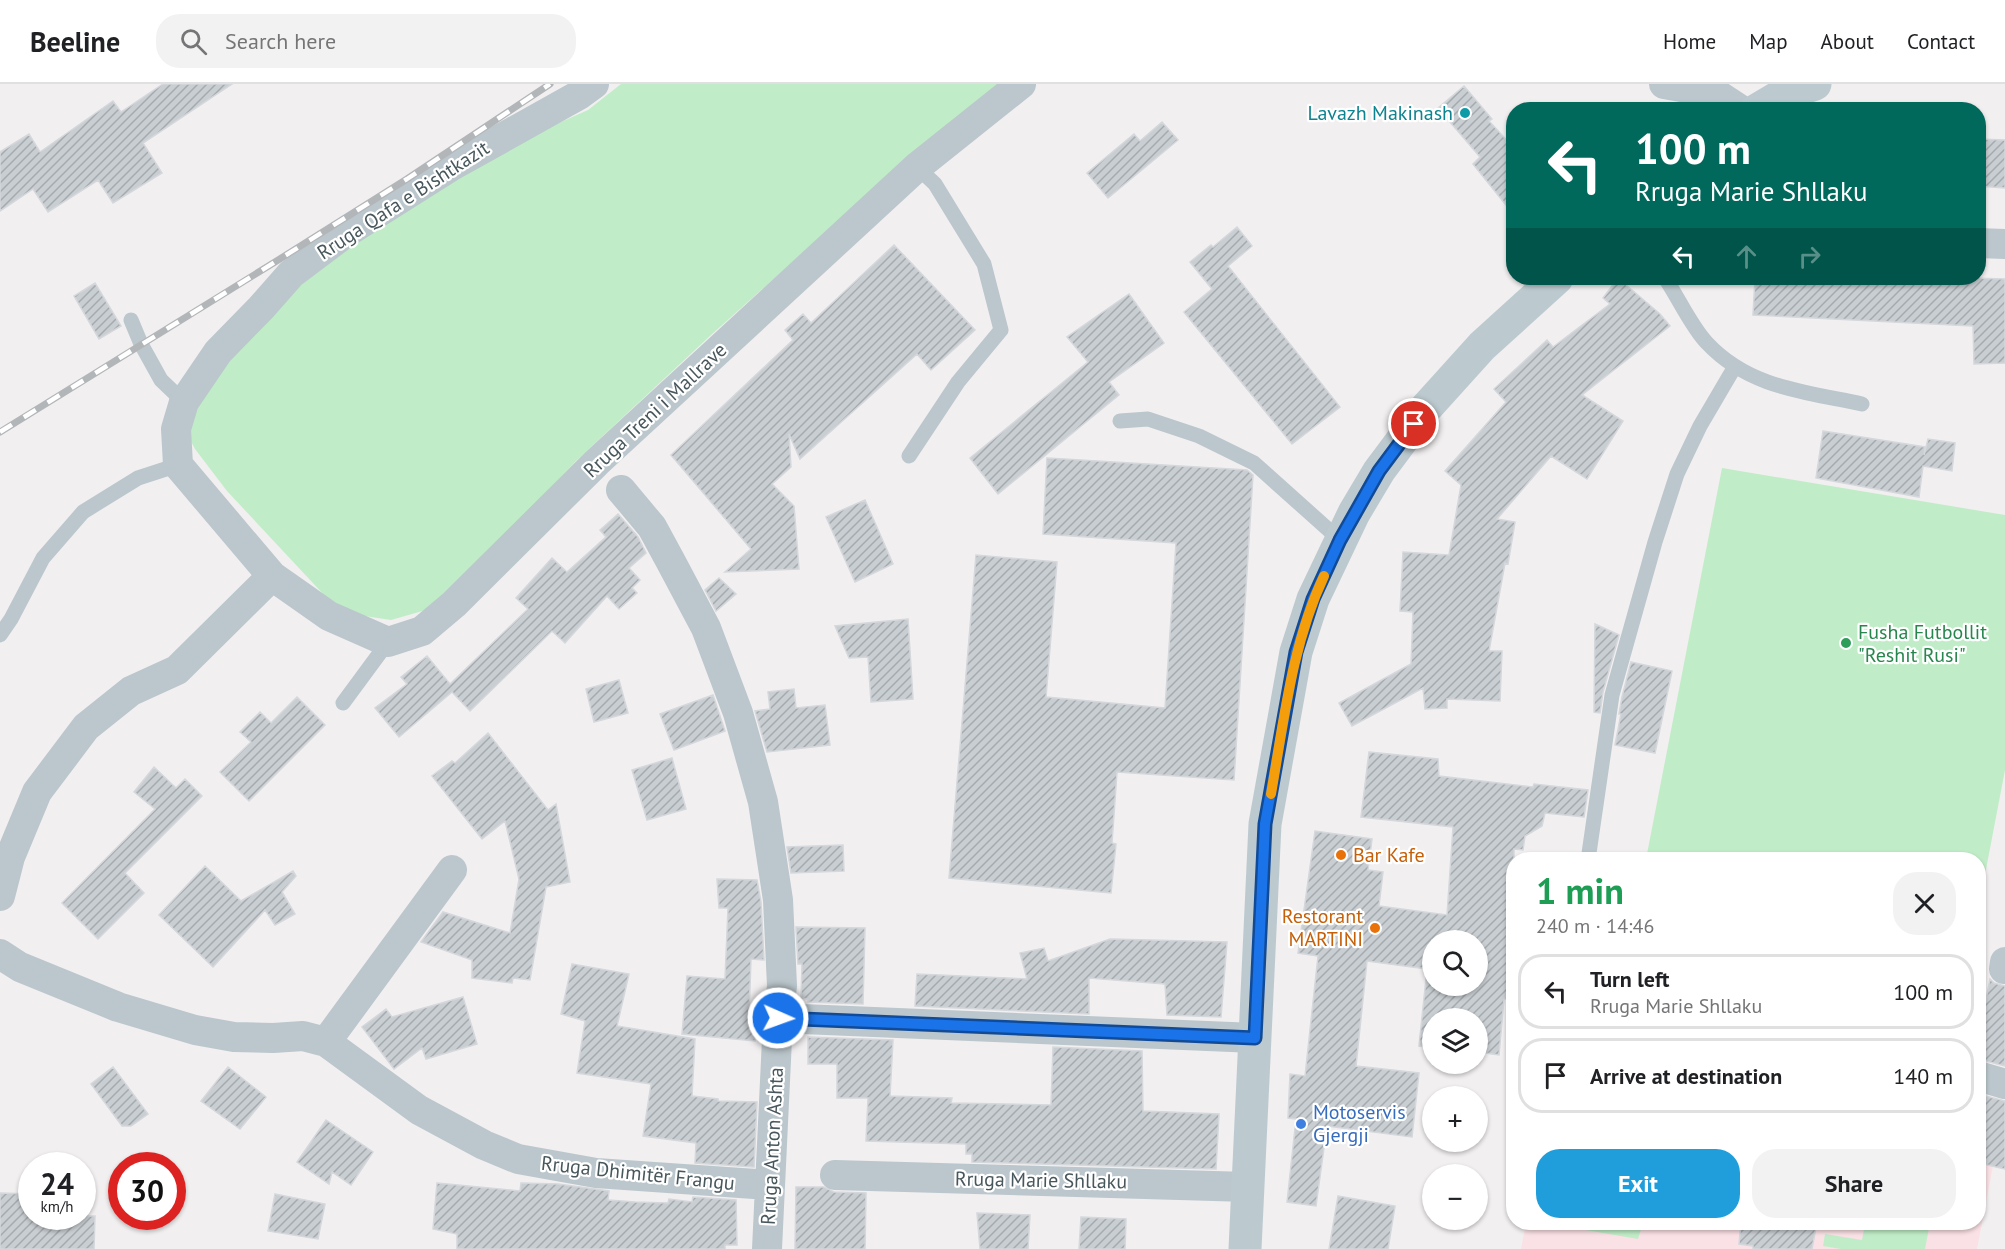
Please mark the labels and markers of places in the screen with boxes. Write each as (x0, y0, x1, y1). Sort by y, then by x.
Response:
place label: Lavazh Makinash (1307, 100, 1453, 126)
marker: Lavazh Makinash (1458, 106, 1472, 120)
pin (1388, 398, 1439, 449)
place label: Fusha Futbollit "Reshit Rusi" (1858, 619, 1987, 668)
marker: Fusha Futbollit "Reshit Rusi" (1839, 636, 1853, 650)
place label: Bar Kafe (1353, 842, 1425, 868)
marker: Bar Kafe (1334, 848, 1348, 862)
place label: Restorant MARTINI (1282, 903, 1363, 952)
marker: Restorant MARTINI (1368, 921, 1382, 935)
place label: Motoservis Gjergji (1313, 1099, 1406, 1148)
marker: Motoservis Gjergji (1294, 1117, 1308, 1131)

